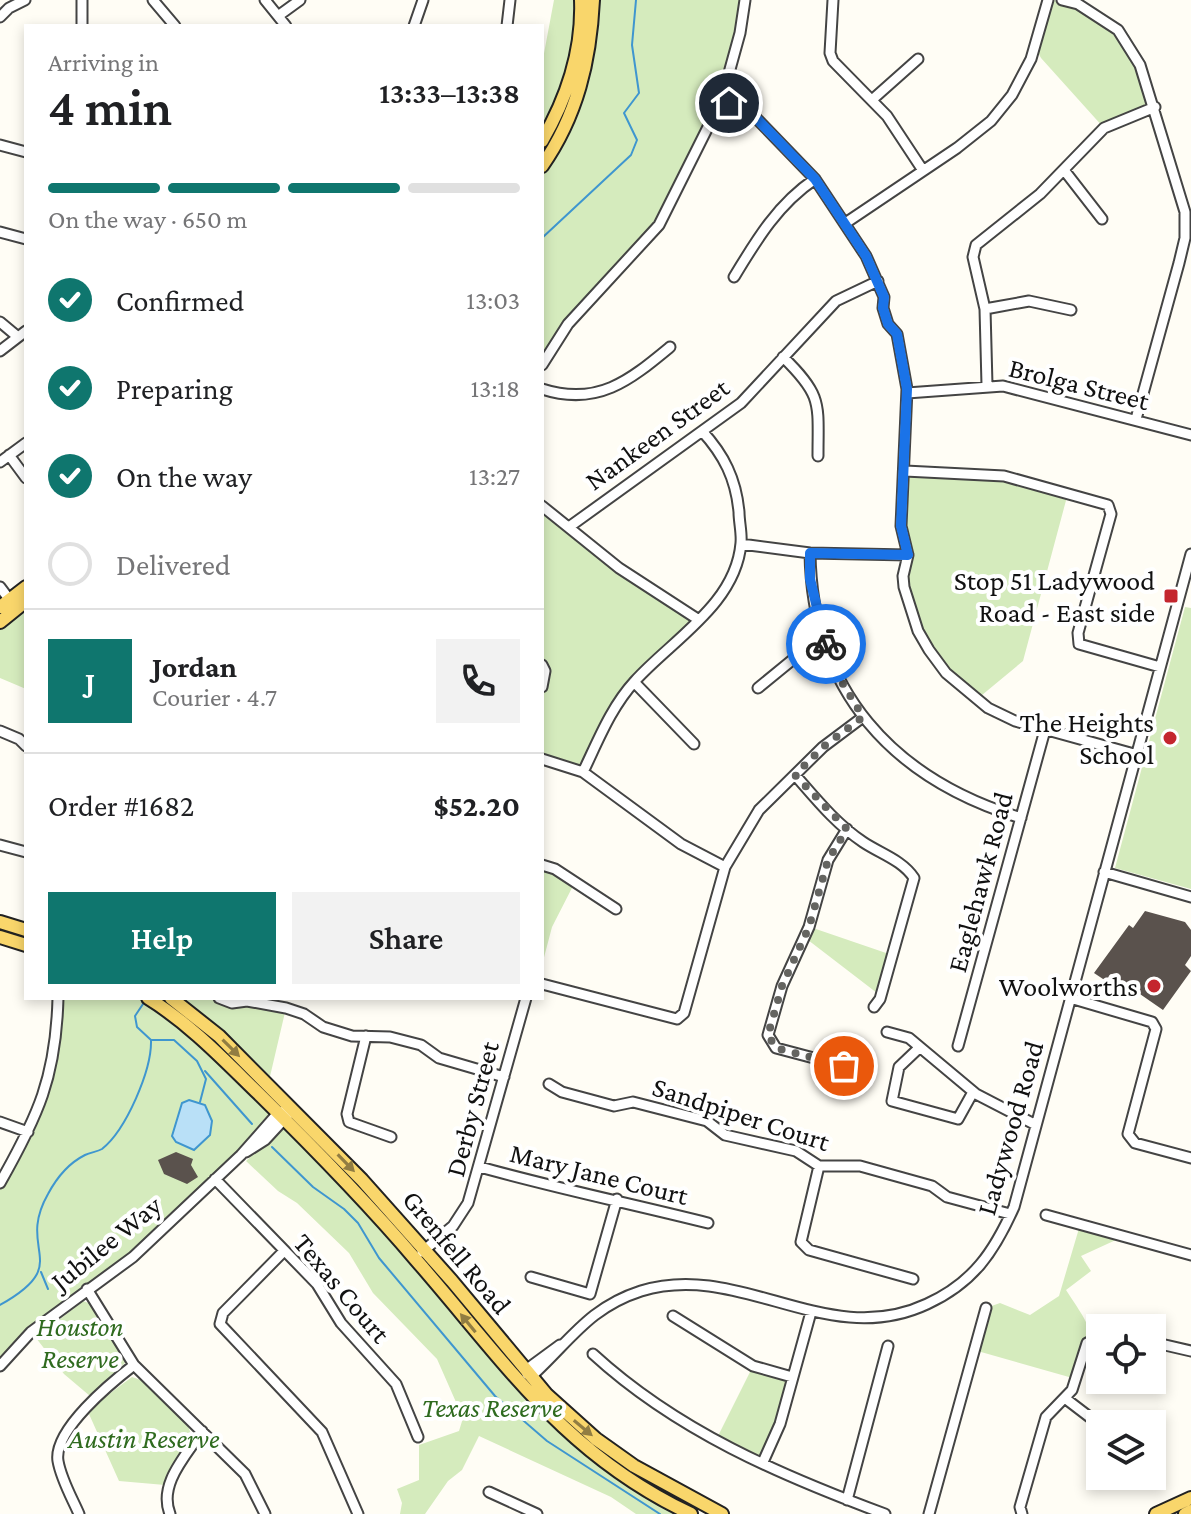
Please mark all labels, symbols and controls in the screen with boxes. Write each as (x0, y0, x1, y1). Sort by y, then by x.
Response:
text: Arriving in (48, 48, 159, 77)
pin (695, 69, 763, 137)
text: 13:33–13:38 (379, 76, 520, 109)
text: 4 min (48, 78, 172, 136)
icon: home (707, 81, 751, 125)
text: On the way · 650 m (48, 205, 248, 234)
icon: check (48, 278, 92, 322)
text: Confirmed (116, 284, 244, 317)
text: 13:03 (466, 286, 520, 315)
street label: Brolga Street (1006, 352, 1153, 417)
icon: check (48, 366, 92, 410)
street label: Nankeen Street (579, 371, 735, 496)
text: Preparing (116, 372, 233, 405)
text: 13:18 (470, 374, 520, 403)
icon: check (48, 454, 92, 498)
text: On the way (116, 460, 252, 493)
text: 13:27 (469, 462, 520, 491)
text: Delivered (116, 548, 231, 581)
place label: Stop 51 Ladywood Road - East side (954, 565, 1155, 628)
marker: Stop 51 Ladywood Road - East side (1162, 587, 1180, 605)
courier (786, 604, 866, 684)
icon: bike (804, 622, 848, 666)
button: phone (436, 639, 520, 723)
text: Jordan (152, 650, 237, 683)
text: J (85, 665, 95, 698)
text: Courier · 4.7 (152, 683, 277, 712)
place label: The Heights School (1020, 707, 1154, 770)
marker: The Heights School (1161, 729, 1179, 747)
street label: Eaglehawk Road (941, 788, 1019, 975)
text: Order #1682 (48, 789, 194, 822)
text: $52.20 (434, 789, 520, 822)
button: Help (48, 892, 276, 984)
button: Share (292, 892, 520, 984)
place label: Woolworths (999, 971, 1138, 1002)
marker: Woolworths (1145, 977, 1163, 995)
pin (810, 1032, 878, 1100)
street label: Derby Street (439, 1037, 505, 1180)
street label: Ladywood Road (970, 1037, 1050, 1219)
one-way arrow (221, 1038, 240, 1057)
icon: bag (822, 1044, 866, 1088)
street label: Sandpiper Court (649, 1071, 834, 1157)
street label: Mary Jane Court (507, 1137, 692, 1211)
one-way arrow (336, 1153, 355, 1172)
street label: Grenfell Road (396, 1184, 518, 1320)
street label: Jubilee Way (42, 1189, 168, 1299)
street label: Texas Court (288, 1227, 397, 1349)
park label: Houston Reserve (36, 1311, 124, 1374)
one-way arrow (460, 1313, 477, 1333)
map controls (1086, 1314, 1166, 1490)
button: locate (1086, 1314, 1166, 1394)
park label: Texas Reserve (421, 1392, 563, 1423)
button: layers (1086, 1410, 1166, 1490)
one-way arrow (573, 1419, 593, 1436)
park label: Austin Reserve (66, 1423, 220, 1454)

